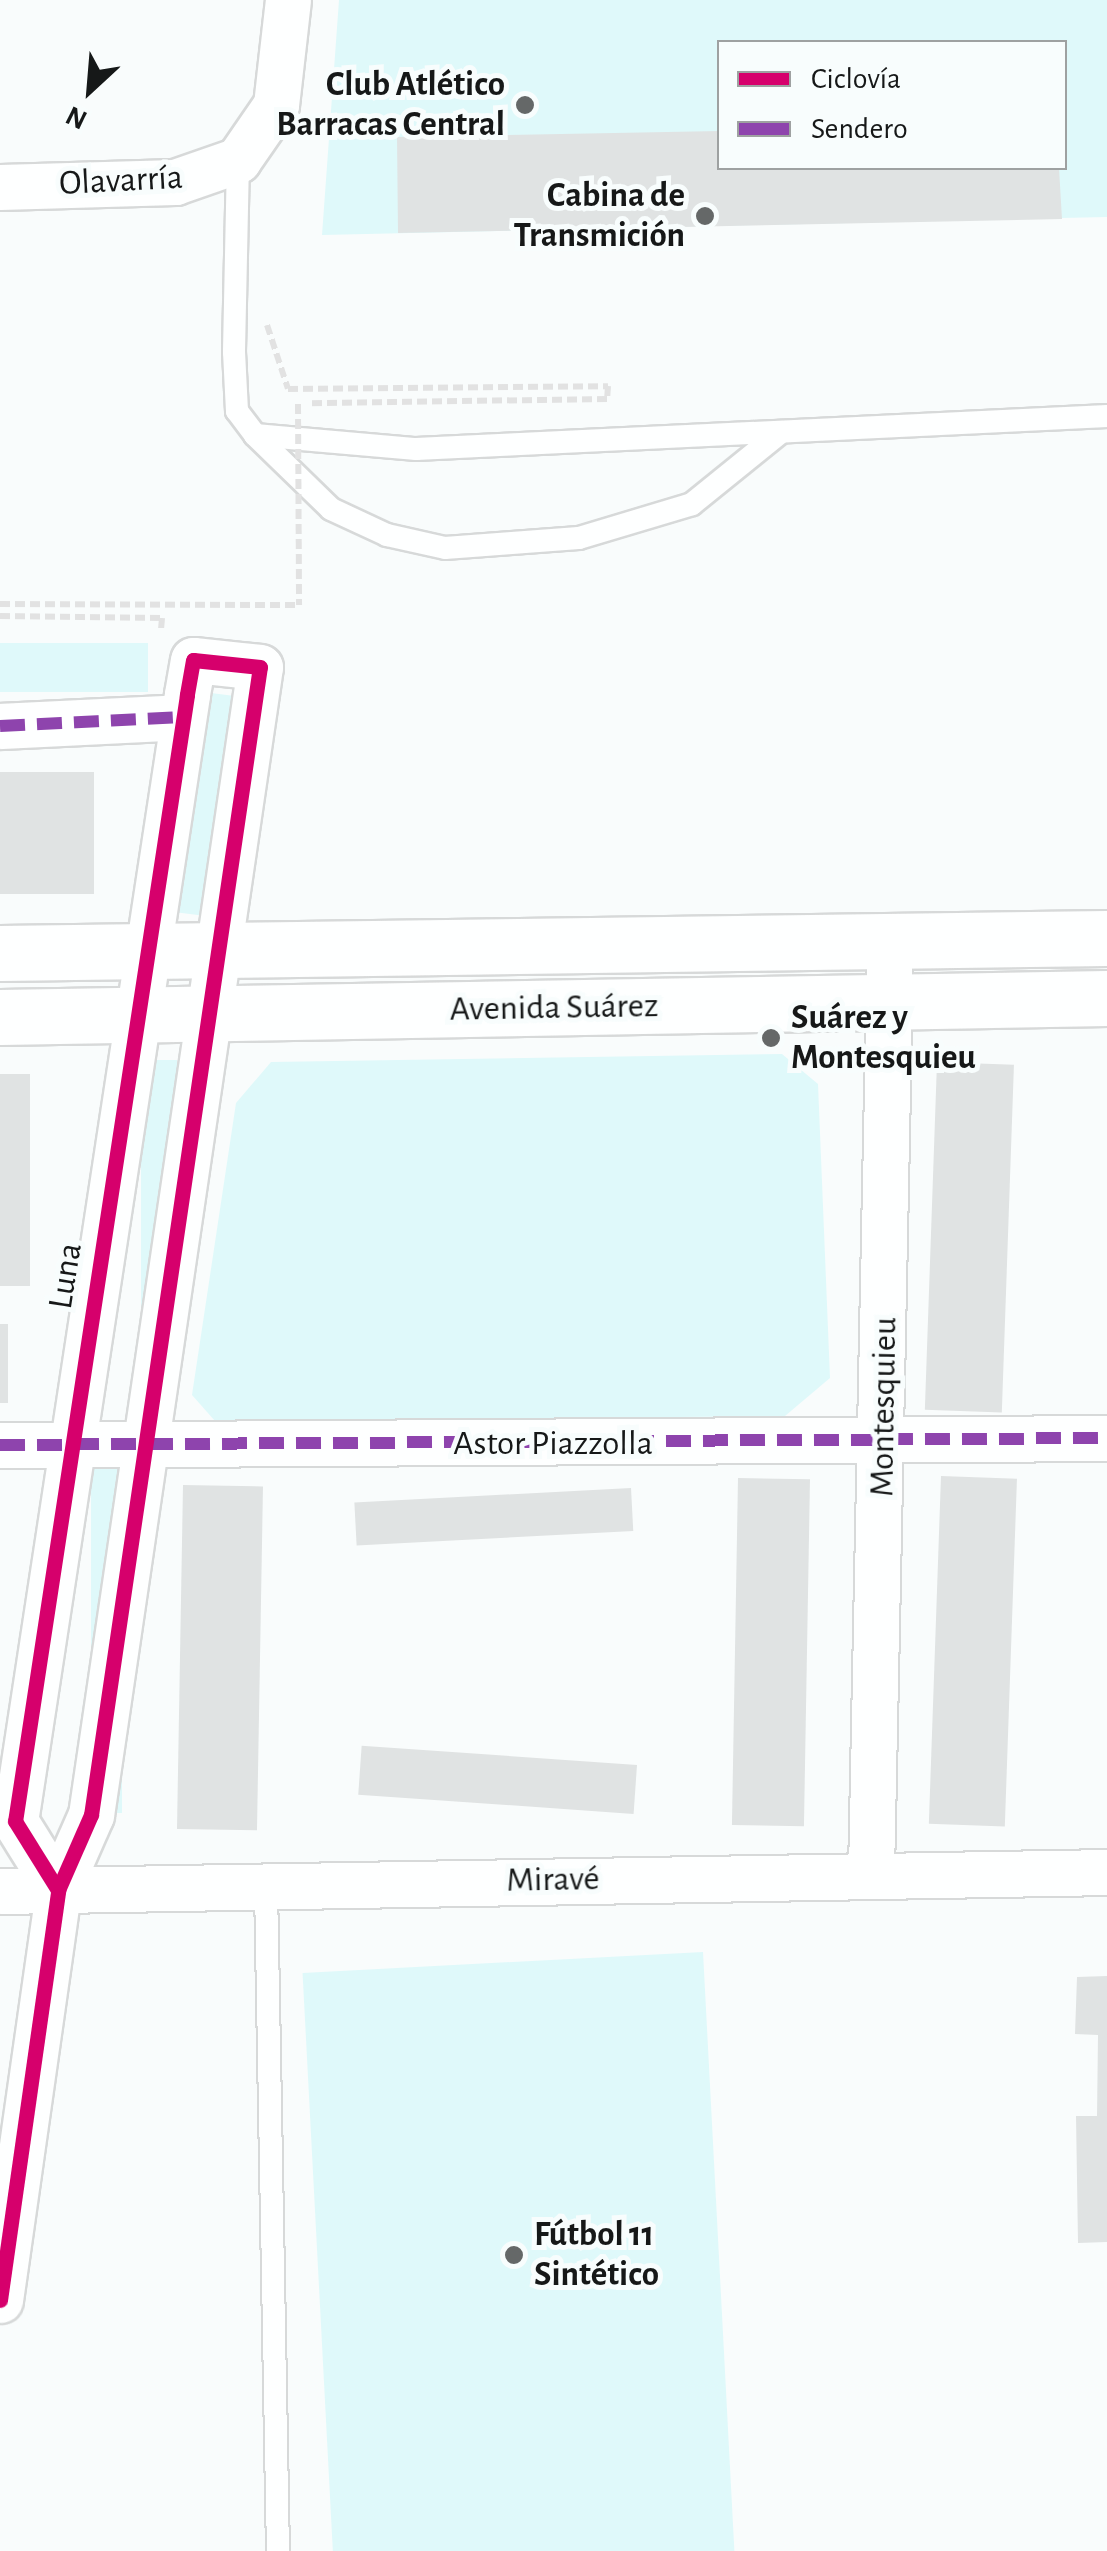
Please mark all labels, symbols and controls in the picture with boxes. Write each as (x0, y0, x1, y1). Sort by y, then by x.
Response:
north arrow (40, 40, 140, 140)
legend (717, 40, 1067, 170)
place label: Club Atlético Barracas Central (276, 64, 505, 146)
text: Ciclovía (811, 64, 901, 94)
marker: Club Atlético Barracas Central (514, 94, 536, 116)
text: N (62, 100, 92, 134)
text: Sendero (811, 114, 908, 144)
street label: Olavarría (58, 157, 184, 205)
place label: Cabina de Transmición (513, 175, 685, 257)
marker: Cabina de Transmición (694, 205, 716, 227)
street label: Avenida Suárez (449, 985, 659, 1031)
place label: Suárez y Montesquieu (791, 997, 976, 1079)
marker: Suárez y Montesquieu (760, 1027, 782, 1049)
street label: Luna (40, 1240, 92, 1312)
street label: Montesquieu (861, 1317, 907, 1497)
street label: Astor Piazzolla (453, 1423, 653, 1465)
street label: Miravé (506, 1858, 600, 1902)
place label: Fútbol 11 Sintético (534, 2214, 659, 2296)
marker: Fútbol 11 Sintético (503, 2244, 525, 2266)

